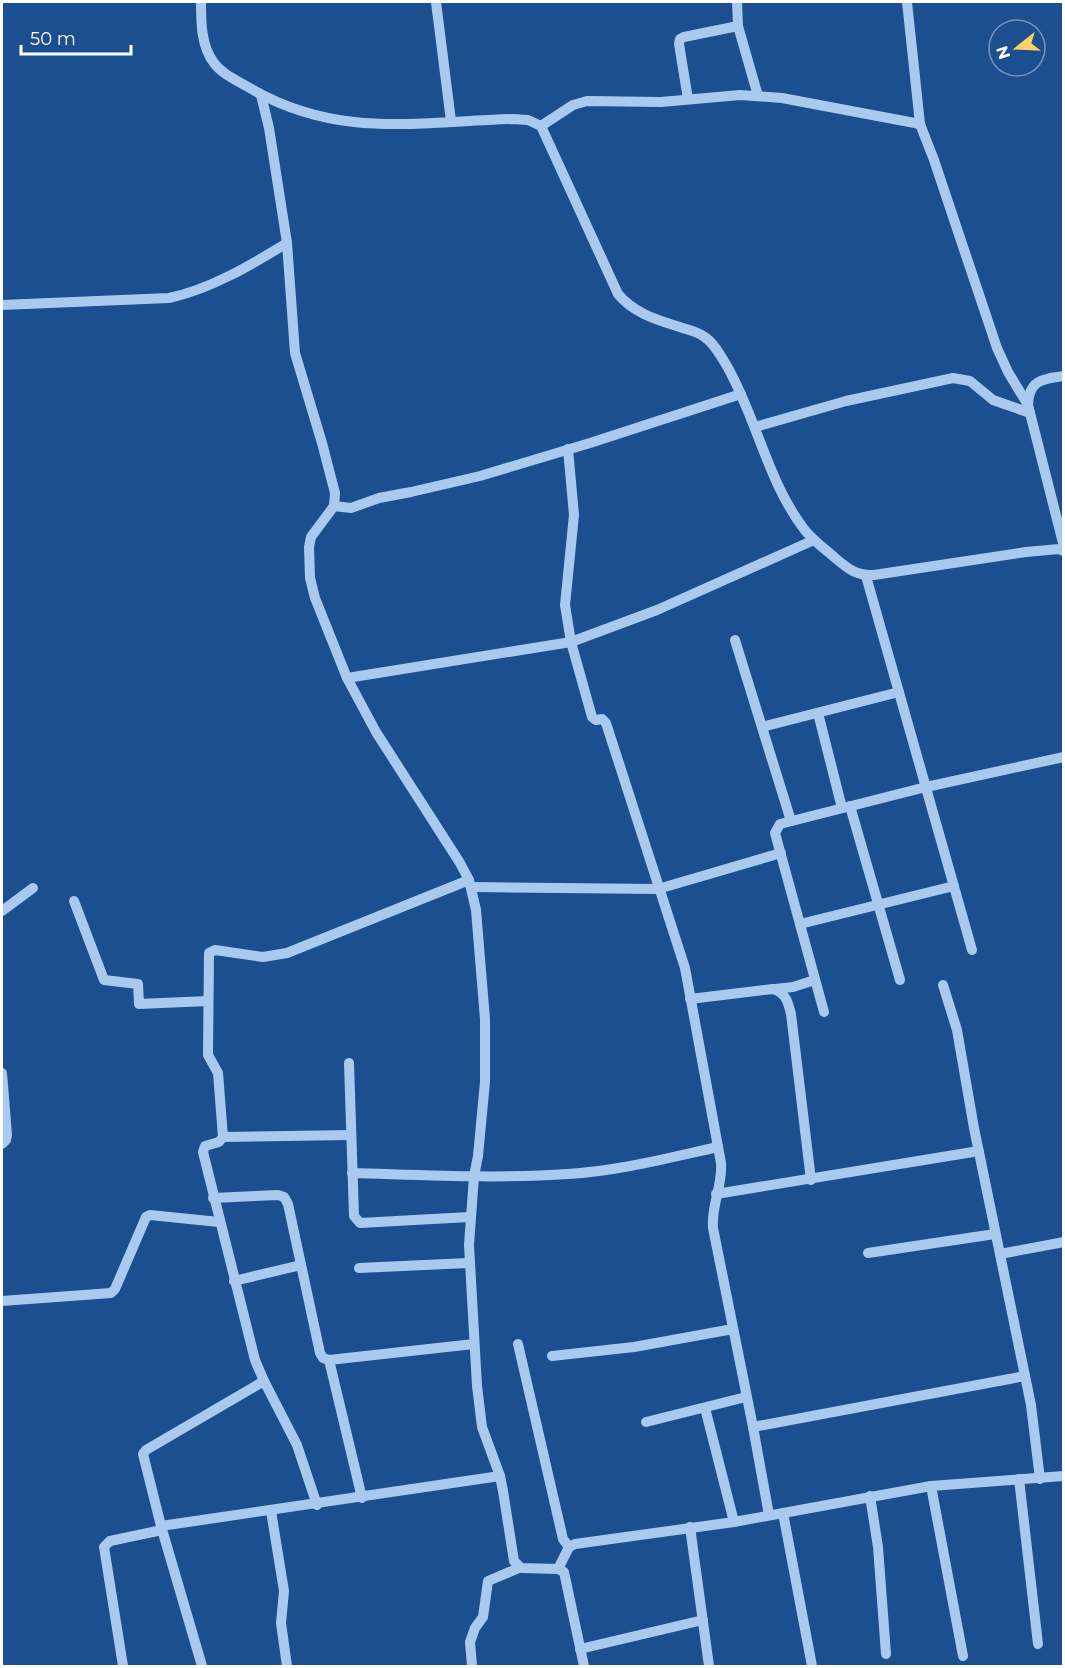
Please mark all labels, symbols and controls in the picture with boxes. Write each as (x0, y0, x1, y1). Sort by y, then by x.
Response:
scale bar (21, 18, 130, 56)
north arrow (987, 18, 1047, 78)
text: 50 m (30, 28, 76, 50)
text: N (992, 43, 1014, 62)

